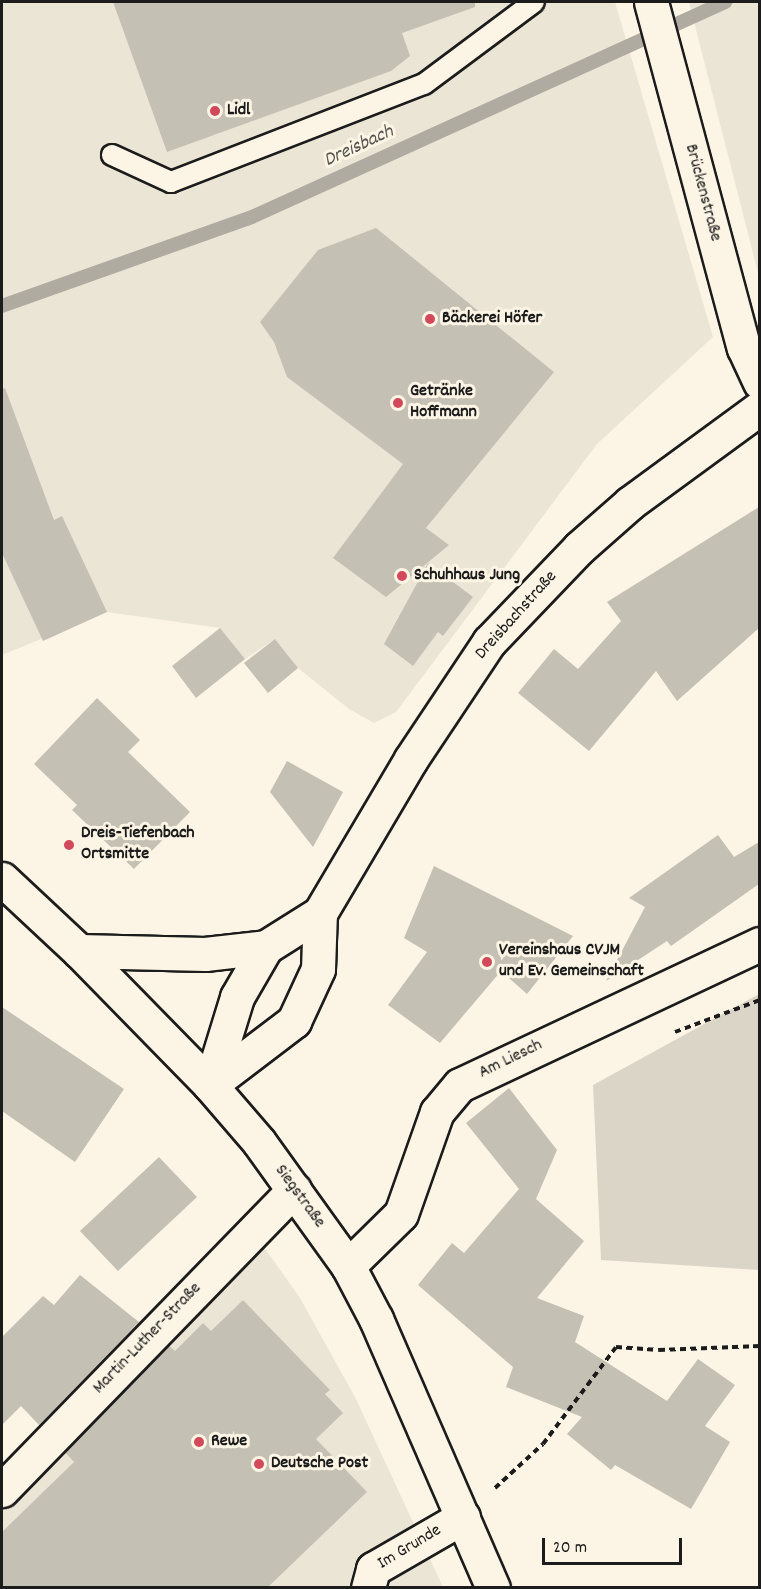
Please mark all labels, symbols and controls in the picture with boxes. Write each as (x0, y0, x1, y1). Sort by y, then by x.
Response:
place label: Lidl (227, 100, 250, 122)
marker: Lidl (208, 104, 222, 118)
water label: Dreisbach (320, 121, 398, 173)
street label: Brückenstraße (679, 142, 725, 244)
place label: Bäckerei Höfer (442, 308, 542, 330)
marker: Bäckerei Höfer (423, 312, 437, 326)
place label: Getränke Hoffmann (410, 382, 477, 424)
marker: Getränke Hoffmann (391, 396, 405, 410)
place label: Schuhhaus Jung (414, 565, 520, 587)
street label: Dreisbachstraße (471, 567, 563, 665)
marker: Schuhhaus Jung (395, 569, 409, 583)
place label: Dreis-Tiefenbach Ortsmitte (81, 824, 195, 866)
marker: Dreis-Tiefenbach Ortsmitte (62, 838, 76, 852)
place label: Vereinshaus CVJM und Ev. Gemeinschaft (499, 941, 644, 984)
marker: Vereinshaus CVJM und Ev. Gemeinschaft (480, 955, 494, 969)
street label: Am Liesch (476, 1035, 546, 1085)
street label: Siegstraße (269, 1161, 329, 1233)
street label: Martin-Luther-Straße (89, 1279, 207, 1399)
place label: Rewe (211, 1431, 247, 1453)
marker: Rewe (192, 1435, 206, 1449)
place label: Deutsche Post (271, 1453, 368, 1475)
marker: Deutsche Post (252, 1457, 266, 1471)
street label: Im Grunde (374, 1521, 446, 1575)
scale bar (545, 1526, 684, 1564)
text: 20 m (553, 1536, 587, 1561)

